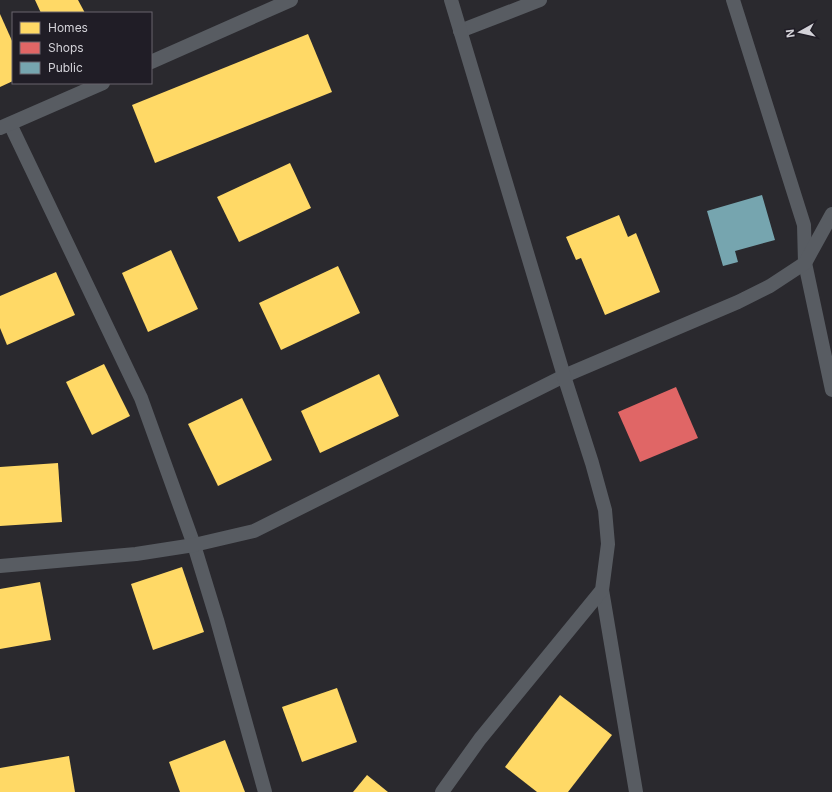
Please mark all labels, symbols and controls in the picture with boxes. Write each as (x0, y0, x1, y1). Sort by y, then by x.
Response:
legend (12, 12, 152, 84)
north arrow (780, 12, 820, 52)
text: Homes (48, 20, 88, 35)
text: N (783, 28, 798, 39)
text: Shops (48, 40, 84, 55)
text: Public (48, 60, 83, 75)

